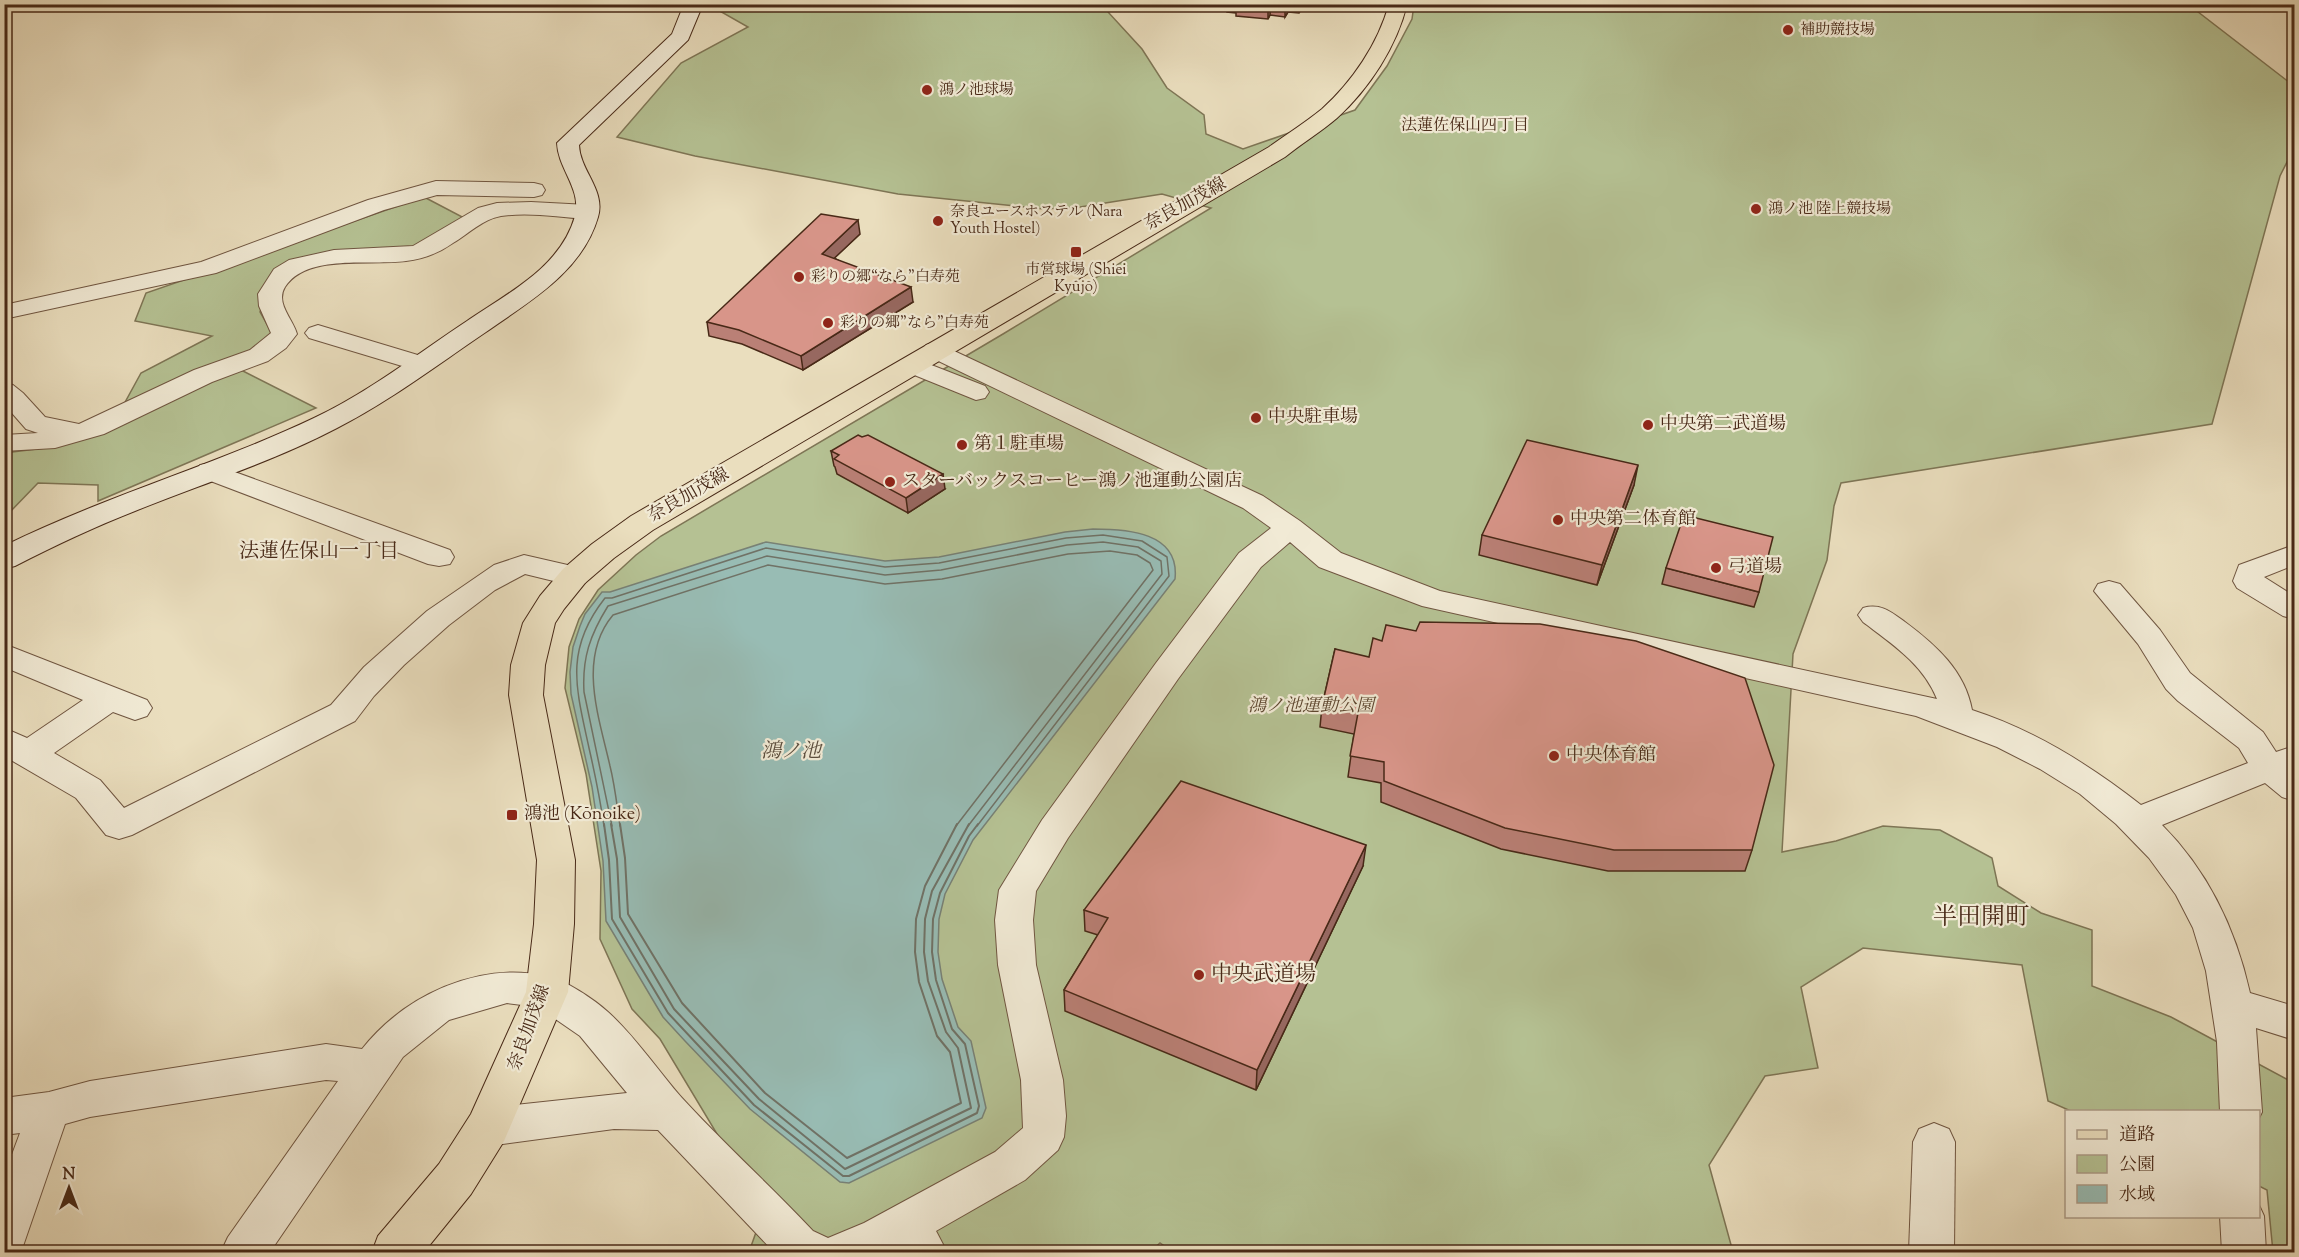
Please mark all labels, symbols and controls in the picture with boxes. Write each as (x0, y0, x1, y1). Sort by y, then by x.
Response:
place label: 補助競技場 (1800, 20, 1875, 41)
marker: 補助競技場 (1781, 23, 1795, 37)
place label: 鴻ノ池球場 (939, 80, 1014, 101)
marker: 鴻ノ池球場 (920, 83, 934, 97)
district label: 法蓮佐保山四丁目 (1401, 115, 1529, 138)
street label: 奈良加茂線 (1140, 172, 1232, 238)
place label: 鴻ノ池 陸上競技場 (1768, 199, 1891, 220)
place label: 奈良ユースホステル (Nara Youth Hostel) (950, 202, 1123, 240)
marker: 鴻ノ池 陸上競技場 (1749, 202, 1763, 216)
marker: 奈良ユースホステル (Nara Youth Hostel) (931, 214, 945, 228)
marker: 市営球場 (Shiei Kyūjō) (1069, 245, 1083, 259)
place label: 市営球場 (Shiei Kyūjō) (1025, 260, 1127, 298)
place label: 彩りの郷“なら”白寿苑 (811, 267, 960, 288)
marker: 彩りの郷“なら”白寿苑 (792, 270, 806, 284)
place label: 彩りの郷”なら”白寿苑 (840, 313, 989, 334)
marker: 彩りの郷”なら”白寿苑 (821, 316, 835, 330)
place label: 中央駐車場 (1268, 405, 1358, 431)
marker: 中央駐車場 (1249, 411, 1263, 425)
place label: 中央第二武道場 (1660, 412, 1786, 438)
marker: 中央第二武道場 (1641, 418, 1655, 432)
place label: 第１駐車場 (974, 432, 1064, 458)
marker: 第１駐車場 (955, 438, 969, 452)
street label: 奈良加茂線 (644, 462, 734, 530)
place label: スターバックスコーヒー鴻ノ池運動公園店 (902, 469, 1242, 495)
marker: スターバックスコーヒー鴻ノ池運動公園店 (883, 475, 897, 489)
place label: 中央第二体育館 (1570, 507, 1696, 533)
marker: 中央第二体育館 (1551, 513, 1565, 527)
district label: 法蓮佐保山一丁目 (239, 538, 399, 567)
place label: 弓道場 (1728, 555, 1782, 581)
marker: 弓道場 (1709, 561, 1723, 575)
park label: 鴻ノ池運動公園 (1248, 694, 1377, 720)
water label: 鴻ノ池 (761, 738, 823, 767)
place label: 中央体育館 (1566, 743, 1656, 769)
marker: 中央体育館 (1547, 749, 1561, 763)
place label: 鴻池 (Kōnoike) (524, 802, 641, 828)
marker: 鴻池 (Kōnoike) (505, 808, 519, 822)
district label: 半田開町 (1933, 901, 2029, 935)
place label: 中央武道場 (1211, 960, 1316, 990)
marker: 中央武道場 (1192, 968, 1206, 982)
street label: 奈良加茂線 (502, 981, 558, 1075)
legend (2065, 1110, 2260, 1218)
text: 道路 (2119, 1123, 2155, 1149)
text: 公園 (2119, 1153, 2155, 1179)
north arrow (39, 1158, 99, 1218)
text: N (63, 1164, 76, 1187)
text: 水域 (2119, 1183, 2155, 1209)

